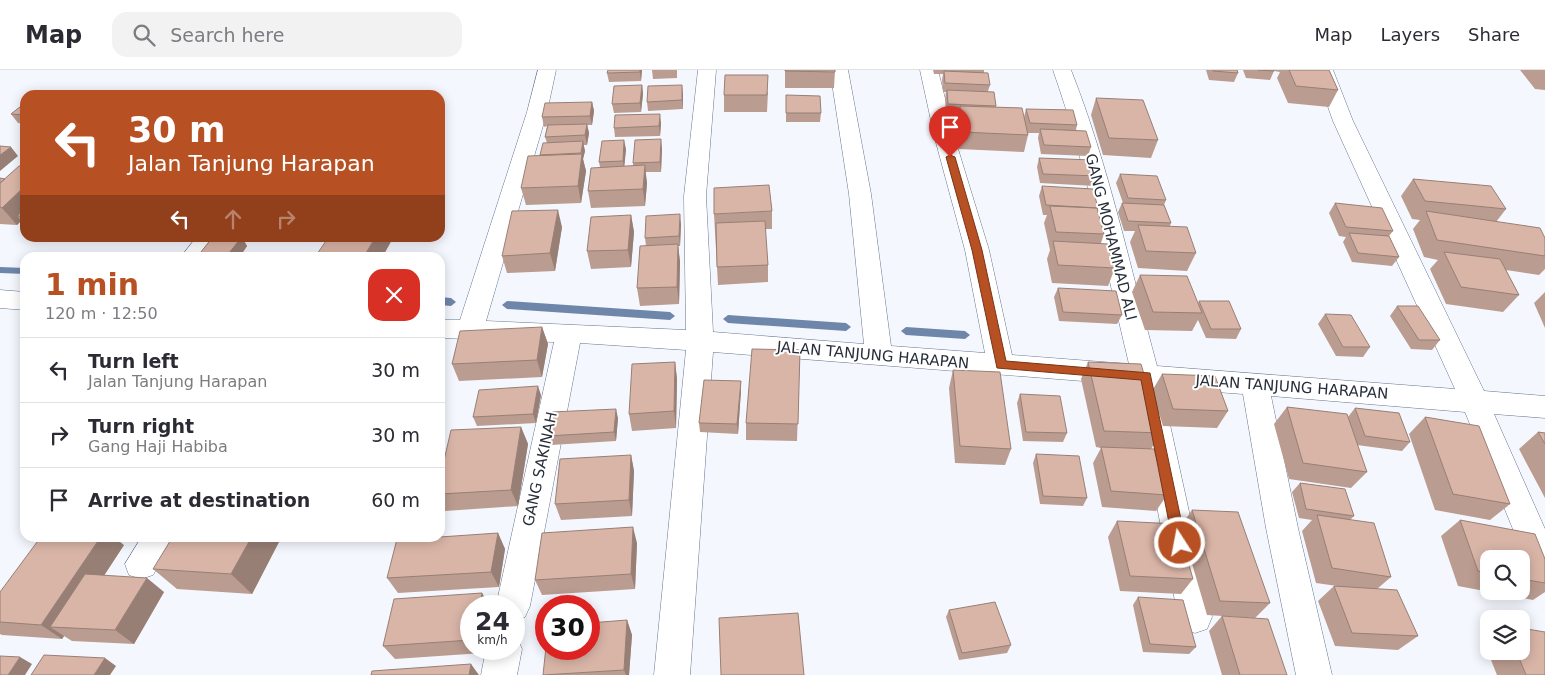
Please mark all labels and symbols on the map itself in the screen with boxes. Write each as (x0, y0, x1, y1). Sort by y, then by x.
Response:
pin (929, 106, 971, 157)
street label: GANG MOHAMMAD ALI (1082, 152, 1140, 322)
street label: JALAN TANJUNG HARAPAN (775, 338, 970, 372)
street label: JALAN TANJUNG HARAPAN (1194, 371, 1389, 403)
street label: GANG SAKINAH (519, 410, 561, 528)
position arrow (1153, 516, 1205, 568)
speed limit sign: 30 (535, 595, 600, 660)

